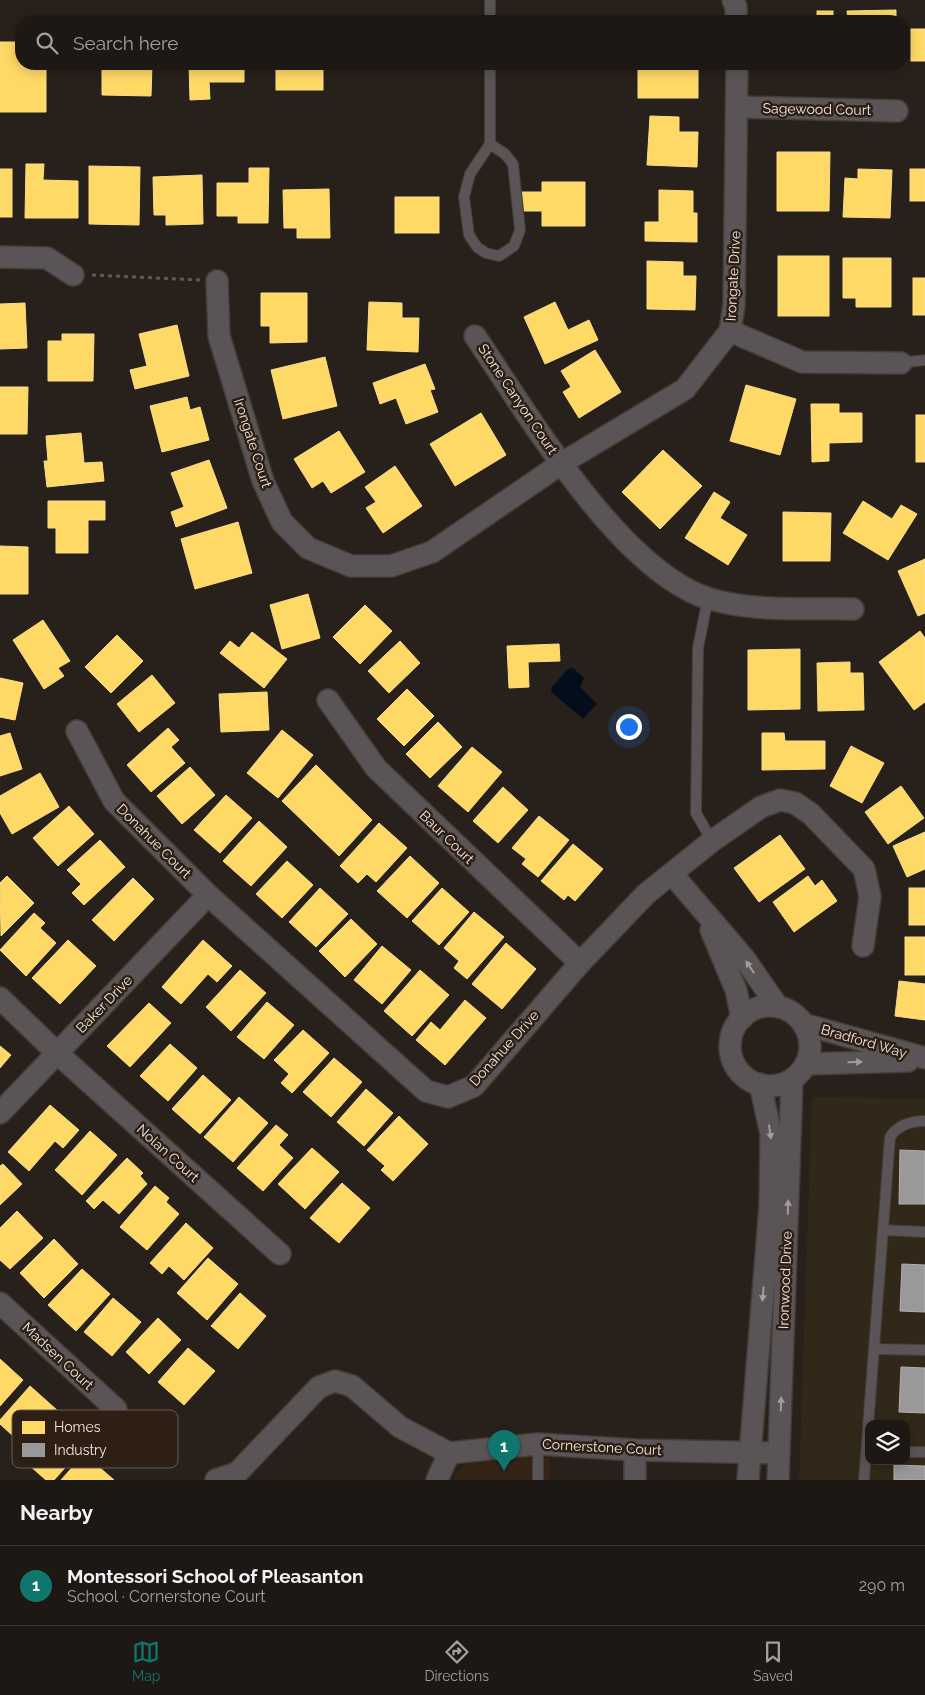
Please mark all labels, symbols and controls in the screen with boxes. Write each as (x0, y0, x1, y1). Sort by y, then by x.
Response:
search box (15, 15, 910, 70)
icon: search (33, 29, 61, 57)
text: Search here (73, 32, 179, 54)
street label: Sagewood Court (763, 100, 872, 118)
street label: Irongate Drive (723, 230, 743, 322)
street label: Stone Canyon Court (475, 341, 561, 457)
street label: Irongate Court (231, 396, 275, 490)
your location (616, 714, 642, 740)
street label: Donahue Court (114, 801, 195, 882)
street label: Baur Court (417, 807, 478, 867)
one-way arrow (745, 960, 755, 974)
street label: Baker Drive (73, 972, 135, 1036)
street label: Donahue Drive (466, 1007, 542, 1089)
street label: Bradford Way (819, 1021, 909, 1061)
one-way arrow (847, 1058, 863, 1066)
street label: Nolan Court (134, 1121, 203, 1185)
one-way arrow (766, 1124, 774, 1140)
one-way arrow (784, 1198, 792, 1214)
street label: Ironwood Drive (775, 1231, 795, 1329)
one-way arrow (758, 1286, 766, 1302)
street label: Madsen Court (19, 1319, 97, 1393)
one-way arrow (777, 1396, 785, 1412)
legend (12, 1410, 178, 1468)
text: Homes (54, 1419, 101, 1435)
map controls (865, 1420, 910, 1465)
button: layers (865, 1420, 910, 1465)
pin: 1 (488, 1430, 520, 1471)
street label: Cornerstone Court (542, 1436, 662, 1458)
text: Industry (54, 1442, 107, 1458)
text: Nearby (20, 1500, 93, 1525)
text: Montessori School of Pleasanton (67, 1565, 363, 1587)
text: 1 (32, 1576, 40, 1595)
text: 290 m (859, 1576, 905, 1595)
text: School · Cornerstone Court (67, 1587, 266, 1606)
tab: Map (132, 1638, 160, 1684)
tab: Directions (424, 1638, 489, 1684)
tab: Saved (753, 1638, 793, 1684)

